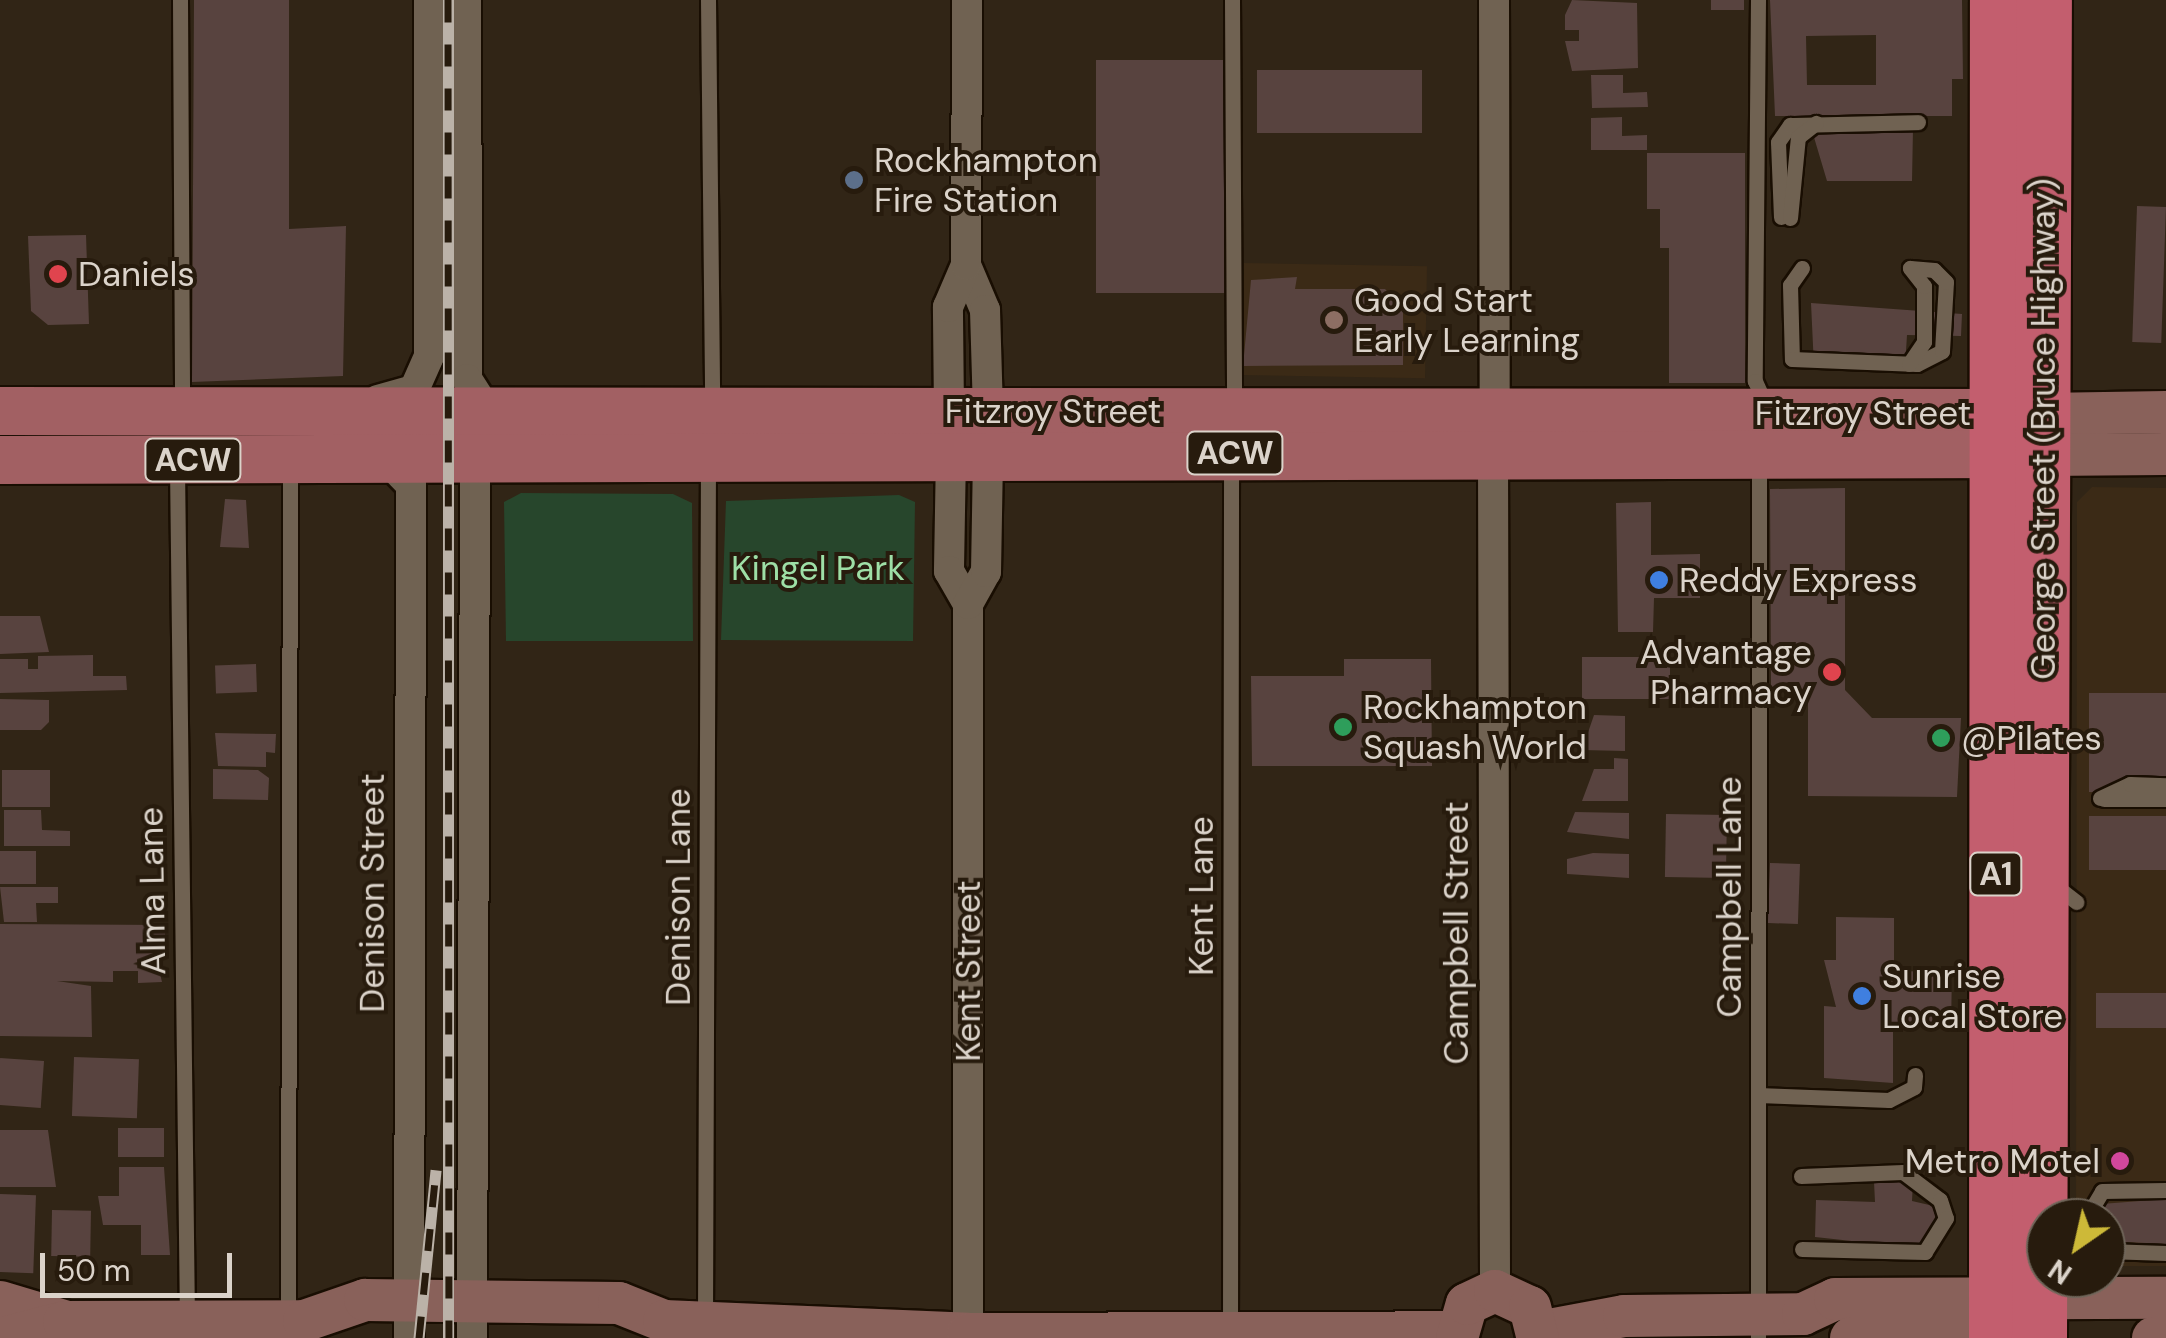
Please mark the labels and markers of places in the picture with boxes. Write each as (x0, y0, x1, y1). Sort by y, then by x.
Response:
place label: Rockhampton Fire Station (874, 139, 1098, 221)
marker: Rockhampton Fire Station (843, 169, 865, 191)
place label: Daniels (78, 253, 195, 295)
marker: Daniels (47, 263, 69, 285)
place label: Good Start Early Learning (1354, 279, 1580, 361)
marker: Good Start Early Learning (1323, 309, 1345, 331)
place label: Reddy Express (1679, 559, 1918, 601)
marker: Reddy Express (1648, 569, 1670, 591)
place label: Advantage Pharmacy (1640, 631, 1812, 713)
marker: Advantage Pharmacy (1821, 661, 1843, 683)
place label: Rockhampton Squash World (1363, 686, 1587, 768)
marker: Rockhampton Squash World (1332, 716, 1354, 738)
place label: @Pilates (1961, 717, 2102, 759)
marker: @Pilates (1930, 727, 1952, 749)
place label: Sunrise Local Store (1882, 955, 2063, 1037)
marker: Sunrise Local Store (1851, 985, 1873, 1007)
place label: Metro Motel (1905, 1140, 2100, 1182)
marker: Metro Motel (2109, 1150, 2131, 1172)

